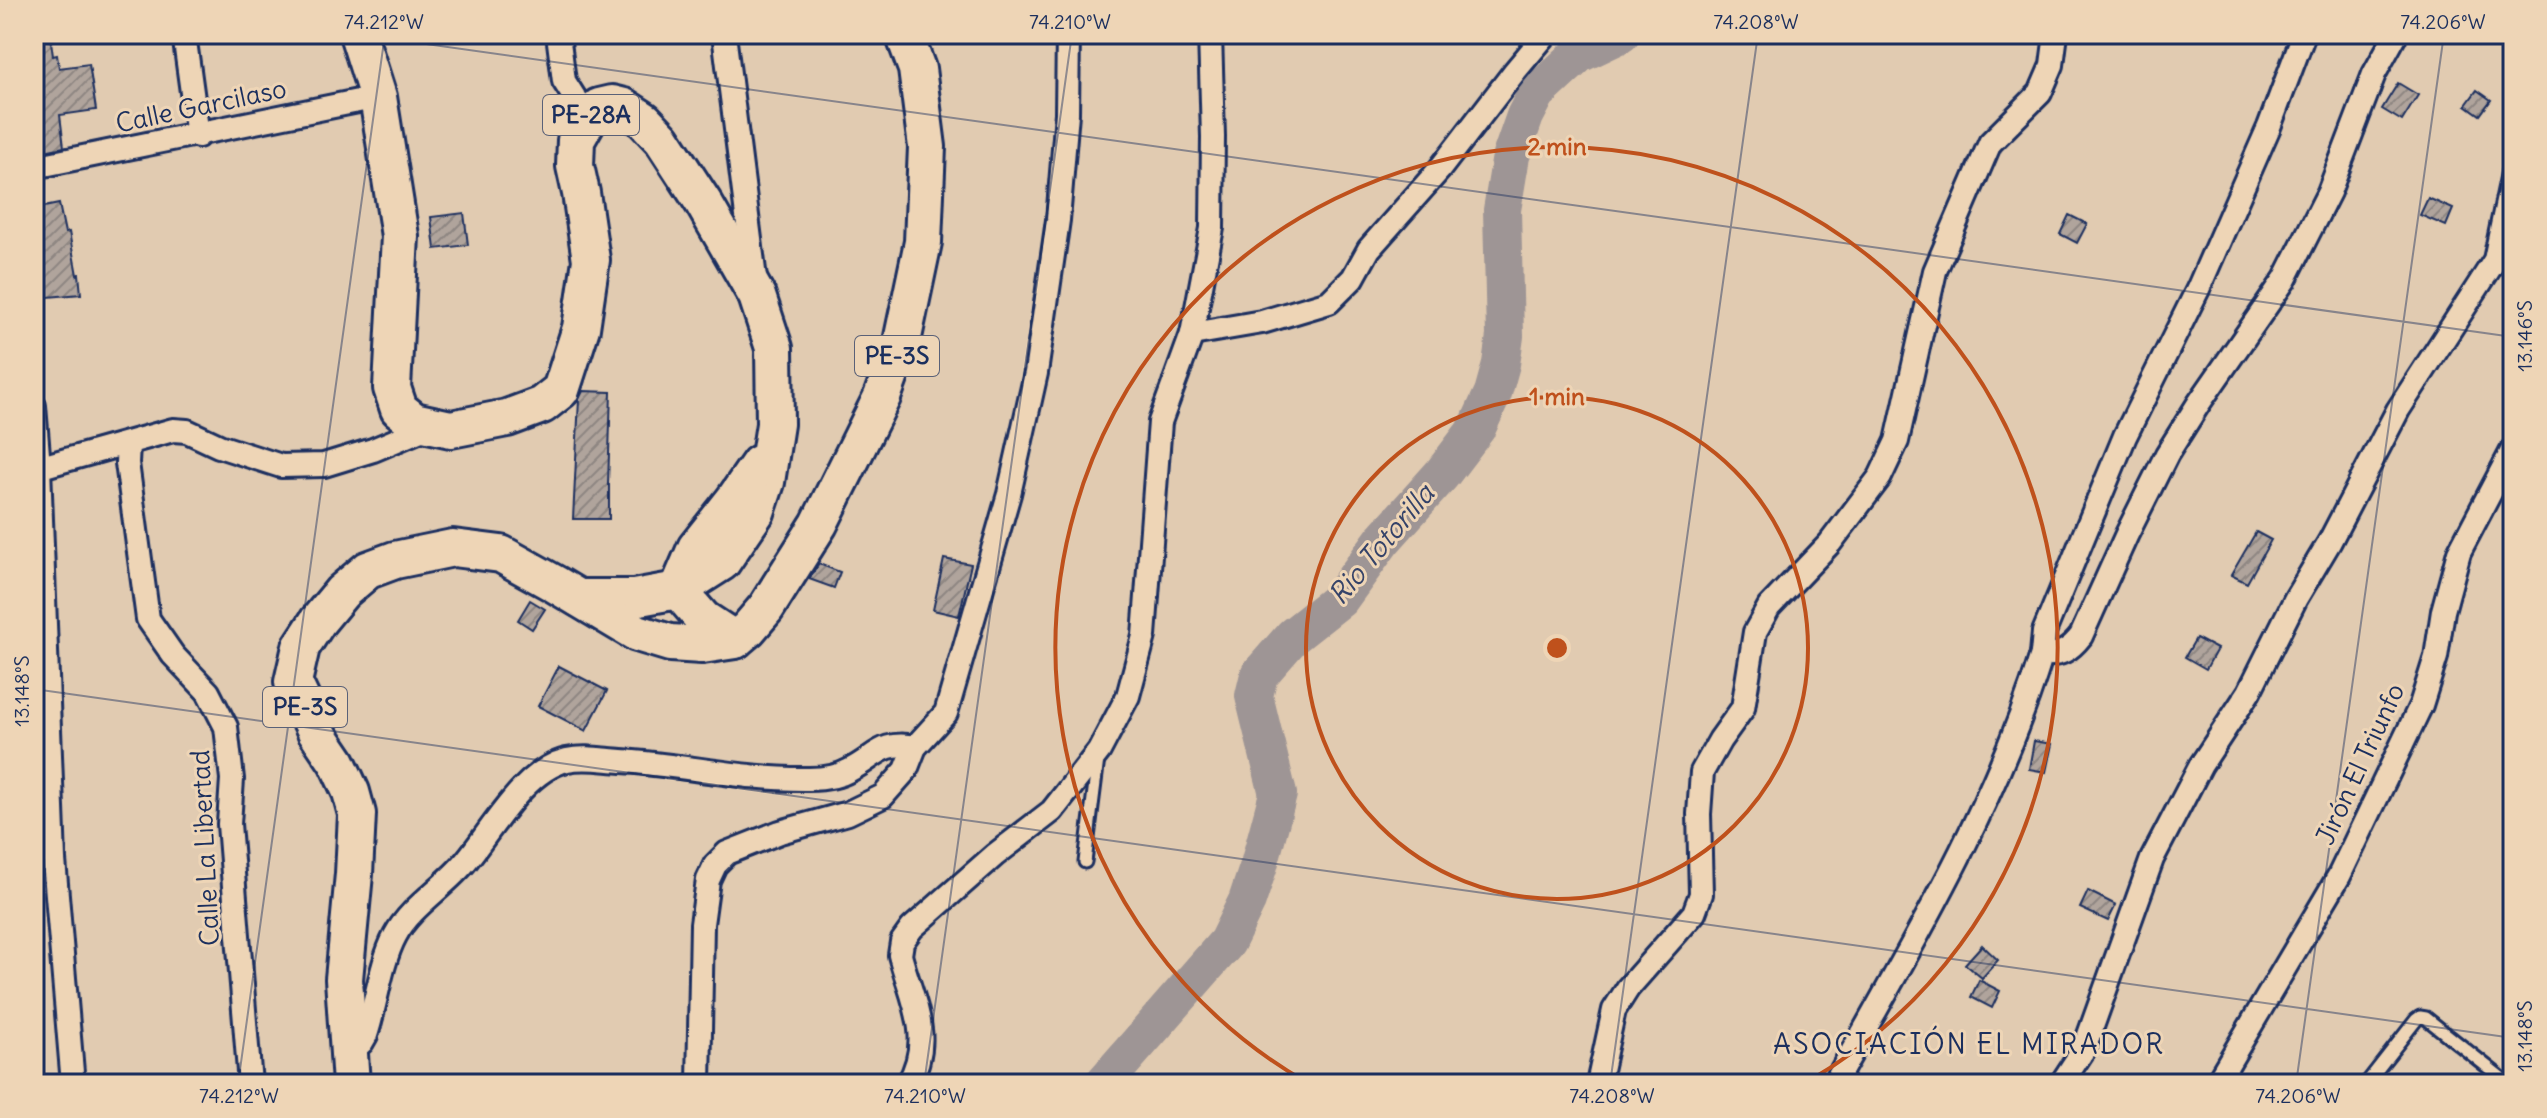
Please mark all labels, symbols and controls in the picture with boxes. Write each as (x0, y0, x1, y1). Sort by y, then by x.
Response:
text: 74.212°W (344, 9, 424, 34)
text: 74.210°W (1029, 9, 1111, 34)
text: 74.208°W (1713, 9, 1799, 34)
text: 74.206°W (2400, 9, 2486, 34)
street label: Calle Garcilaso (112, 71, 289, 140)
road number: PE-28A (543, 95, 639, 135)
text: 2 min (1527, 131, 1587, 161)
text: 13.146°S (2512, 300, 2537, 372)
road number: PE-3S (855, 336, 939, 376)
text: 1 min (1529, 381, 1585, 411)
water label: Rio Totorilla (1320, 475, 1443, 612)
centre of rings (1543, 634, 1571, 662)
text: 13.148°S (9, 655, 34, 727)
street label: Jirón El Triunfo (2308, 678, 2411, 850)
road number: PE-3S (263, 687, 347, 727)
street label: Calle La Libertad (183, 749, 226, 947)
text: 13.148°S (2512, 1000, 2537, 1072)
district label: ASOCIACIÓN EL MIRADOR (1773, 1025, 2165, 1062)
text: 74.212°W (199, 1083, 279, 1108)
text: 74.210°W (884, 1083, 966, 1108)
text: 74.208°W (1569, 1083, 1655, 1108)
text: 74.206°W (2255, 1083, 2341, 1108)

